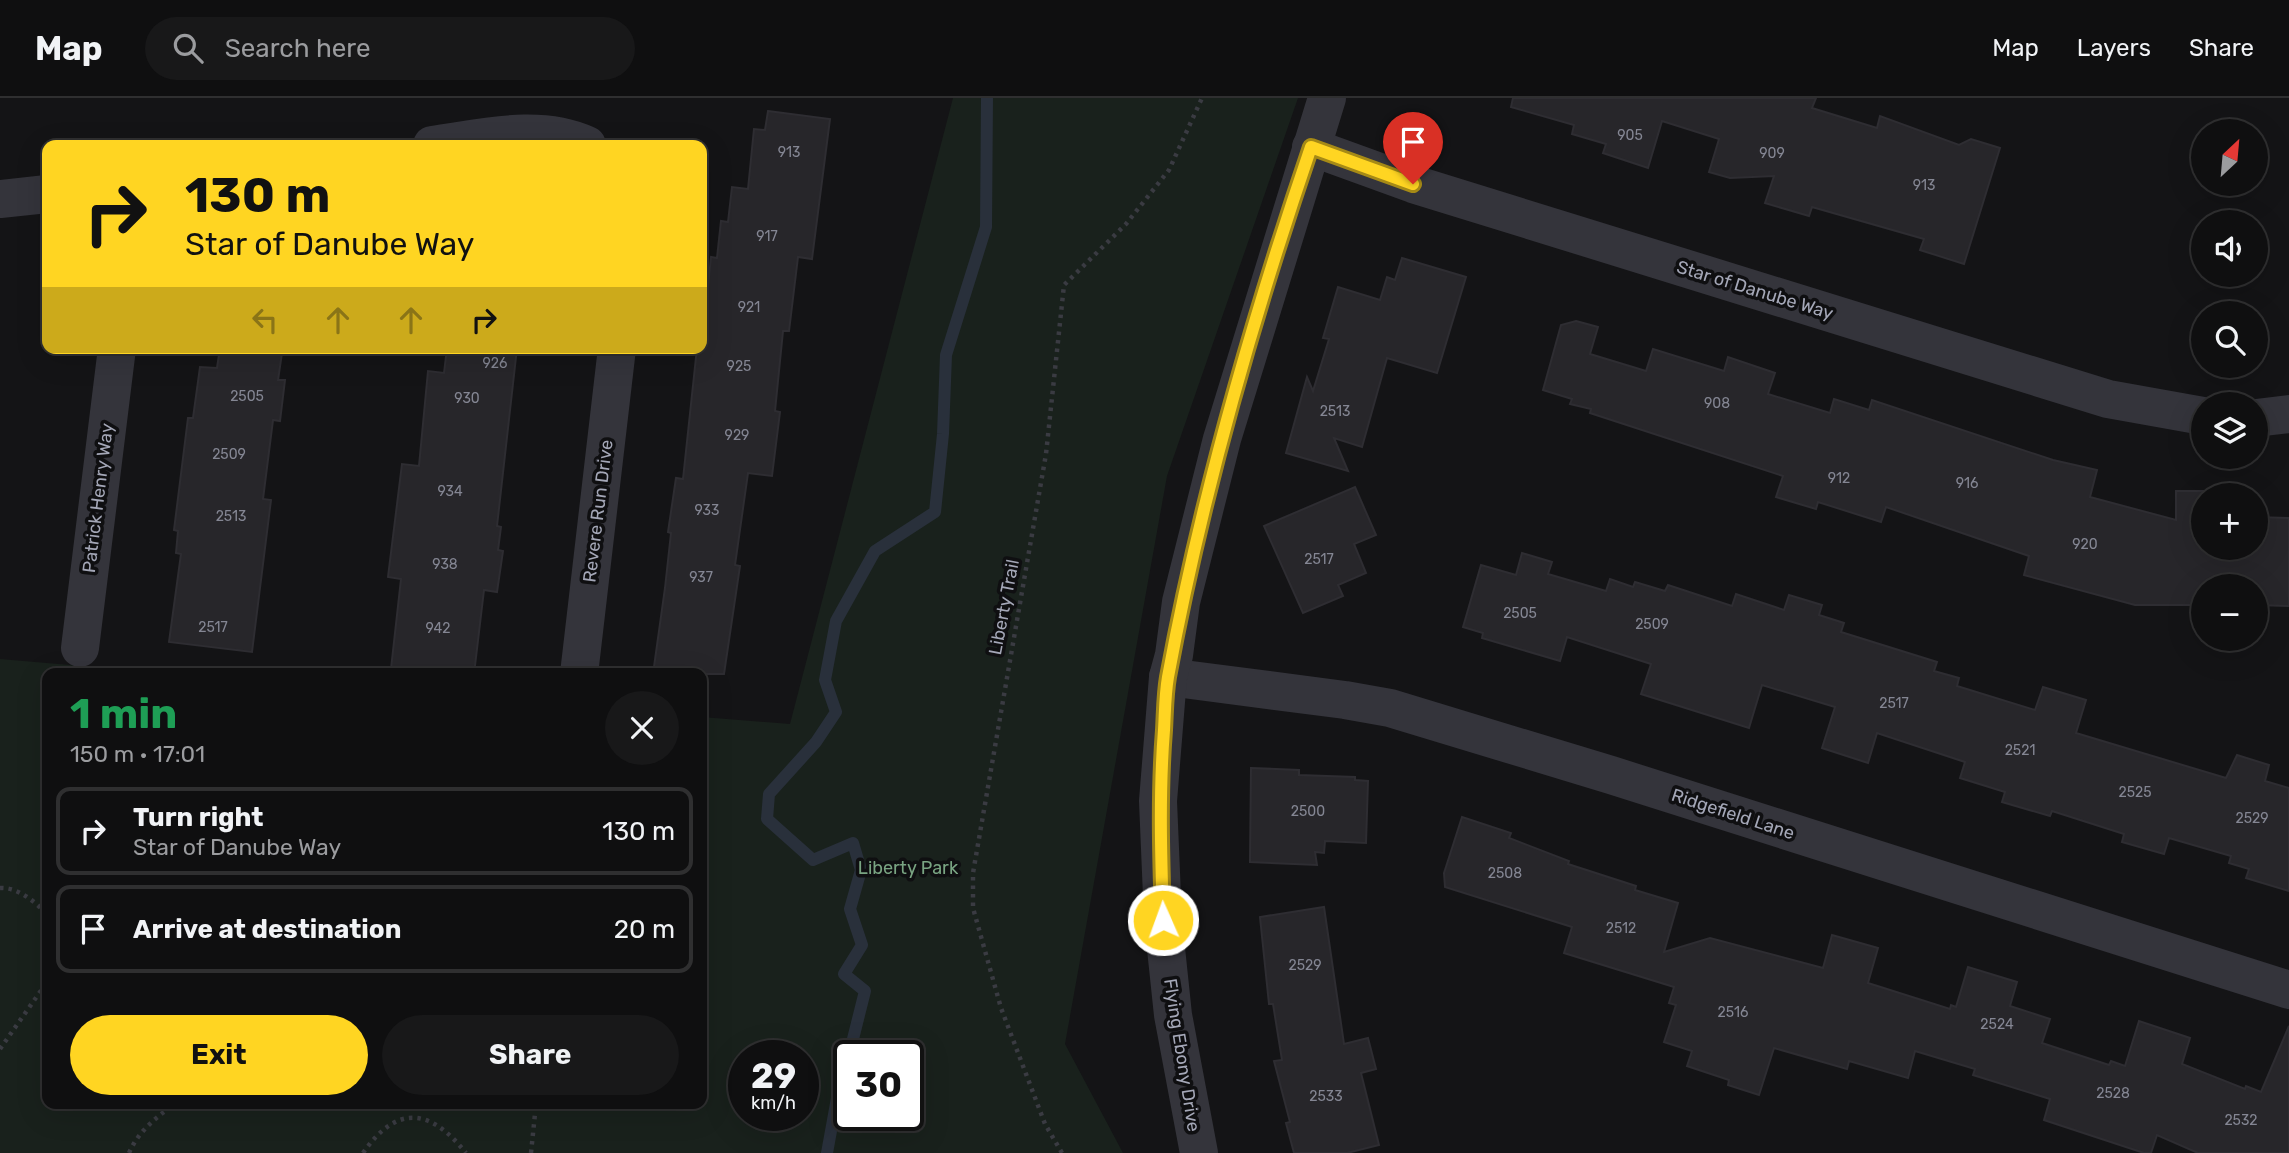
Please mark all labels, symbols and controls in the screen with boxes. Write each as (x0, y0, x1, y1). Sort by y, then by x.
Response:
search box (145, 17, 635, 80)
text: Map (35, 29, 103, 68)
icon: search (169, 29, 207, 67)
text: Search here (225, 33, 370, 64)
text: Map (1992, 34, 2039, 62)
text: Layers (2077, 34, 2151, 62)
text: Share (2189, 34, 2254, 62)
pin (1383, 112, 1443, 184)
north arrow (2191, 119, 2268, 196)
map controls (2191, 119, 2268, 651)
icon: arrive (1394, 123, 1432, 161)
house number: 905 (1617, 127, 1643, 144)
house number: 913 (778, 144, 800, 161)
house number: 909 (1759, 145, 1785, 162)
text: 130 m (185, 166, 330, 224)
icon: right (70, 168, 161, 259)
house number: 913 (1913, 177, 1935, 194)
button: sound (2191, 210, 2268, 287)
text: Star of Danube Way (185, 225, 475, 263)
house number: 917 (756, 228, 778, 245)
street label: Star of Danube Way (1674, 256, 1836, 324)
house number: 921 (738, 299, 760, 316)
icon: left (246, 301, 284, 339)
icon: ahead (319, 301, 357, 339)
icon: ahead (392, 301, 430, 339)
icon: right (465, 301, 503, 339)
button: search (2191, 301, 2268, 378)
house number: 926 (483, 355, 507, 372)
house number: 925 (727, 358, 751, 375)
house number: 2505 (230, 388, 264, 405)
house number: 930 (454, 390, 480, 407)
button: layers (2191, 392, 2268, 469)
house number: 908 (1704, 395, 1730, 412)
house number: 2513 (1320, 403, 1350, 420)
street label: Patrick Henry Way (78, 422, 118, 574)
house number: 929 (725, 427, 749, 444)
street label: Revere Run Drive (578, 438, 618, 584)
house number: 2509 (212, 446, 246, 463)
house number: 912 (1828, 470, 1850, 487)
house number: 916 (1956, 475, 1978, 492)
house number: 934 (437, 483, 463, 500)
button: + (2191, 483, 2268, 560)
house number: 933 (695, 502, 719, 519)
house number: 2513 (216, 508, 246, 525)
house number: 920 (2072, 536, 2098, 553)
house number: 2517 (1304, 551, 1334, 568)
house number: 938 (432, 556, 458, 573)
street label: Liberty Trail (984, 557, 1024, 657)
house number: 937 (689, 569, 713, 586)
button: − (2191, 574, 2268, 651)
house number: 2505 (1503, 605, 1537, 622)
house number: 2509 (1635, 616, 1669, 633)
house number: 2517 (198, 619, 228, 636)
house number: 942 (425, 620, 451, 637)
text: 1 min (70, 689, 177, 739)
button: close (605, 691, 679, 765)
house number: 2517 (1879, 695, 1909, 712)
text: 150 m · 17:01 (70, 740, 205, 768)
house number: 2521 (2005, 742, 2035, 759)
street label: Ridgefield Lane (1669, 784, 1797, 844)
house number: 2525 (2118, 784, 2152, 801)
text: Turn right (133, 802, 263, 833)
house number: 2500 (1291, 803, 1325, 820)
house number: 2529 (2235, 810, 2269, 827)
icon: right (74, 812, 112, 850)
text: 130 m (602, 816, 675, 847)
text: Star of Danube Way (133, 833, 341, 861)
park label: Liberty Park (858, 857, 959, 879)
house number: 2508 (1488, 865, 1522, 882)
position arrow (1126, 883, 1200, 957)
icon: arrive (74, 910, 112, 948)
text: Arrive at destination (133, 914, 401, 945)
text: 20 m (614, 914, 675, 945)
house number: 2512 (1606, 920, 1636, 937)
house number: 2529 (1288, 957, 1322, 974)
street label: Flying Ebony Drive (1159, 977, 1205, 1133)
house number: 2516 (1718, 1004, 1748, 1021)
button: Exit (70, 1015, 368, 1095)
button: Share (382, 1015, 679, 1095)
house number: 2524 (1980, 1016, 2014, 1033)
speed limit sign: 30 (833, 1040, 924, 1131)
text: 29 (751, 1055, 796, 1097)
house number: 2528 (2096, 1085, 2130, 1102)
house number: 2533 (1309, 1088, 1343, 1105)
text: km/h (751, 1092, 796, 1114)
house number: 2532 (2224, 1112, 2258, 1129)

